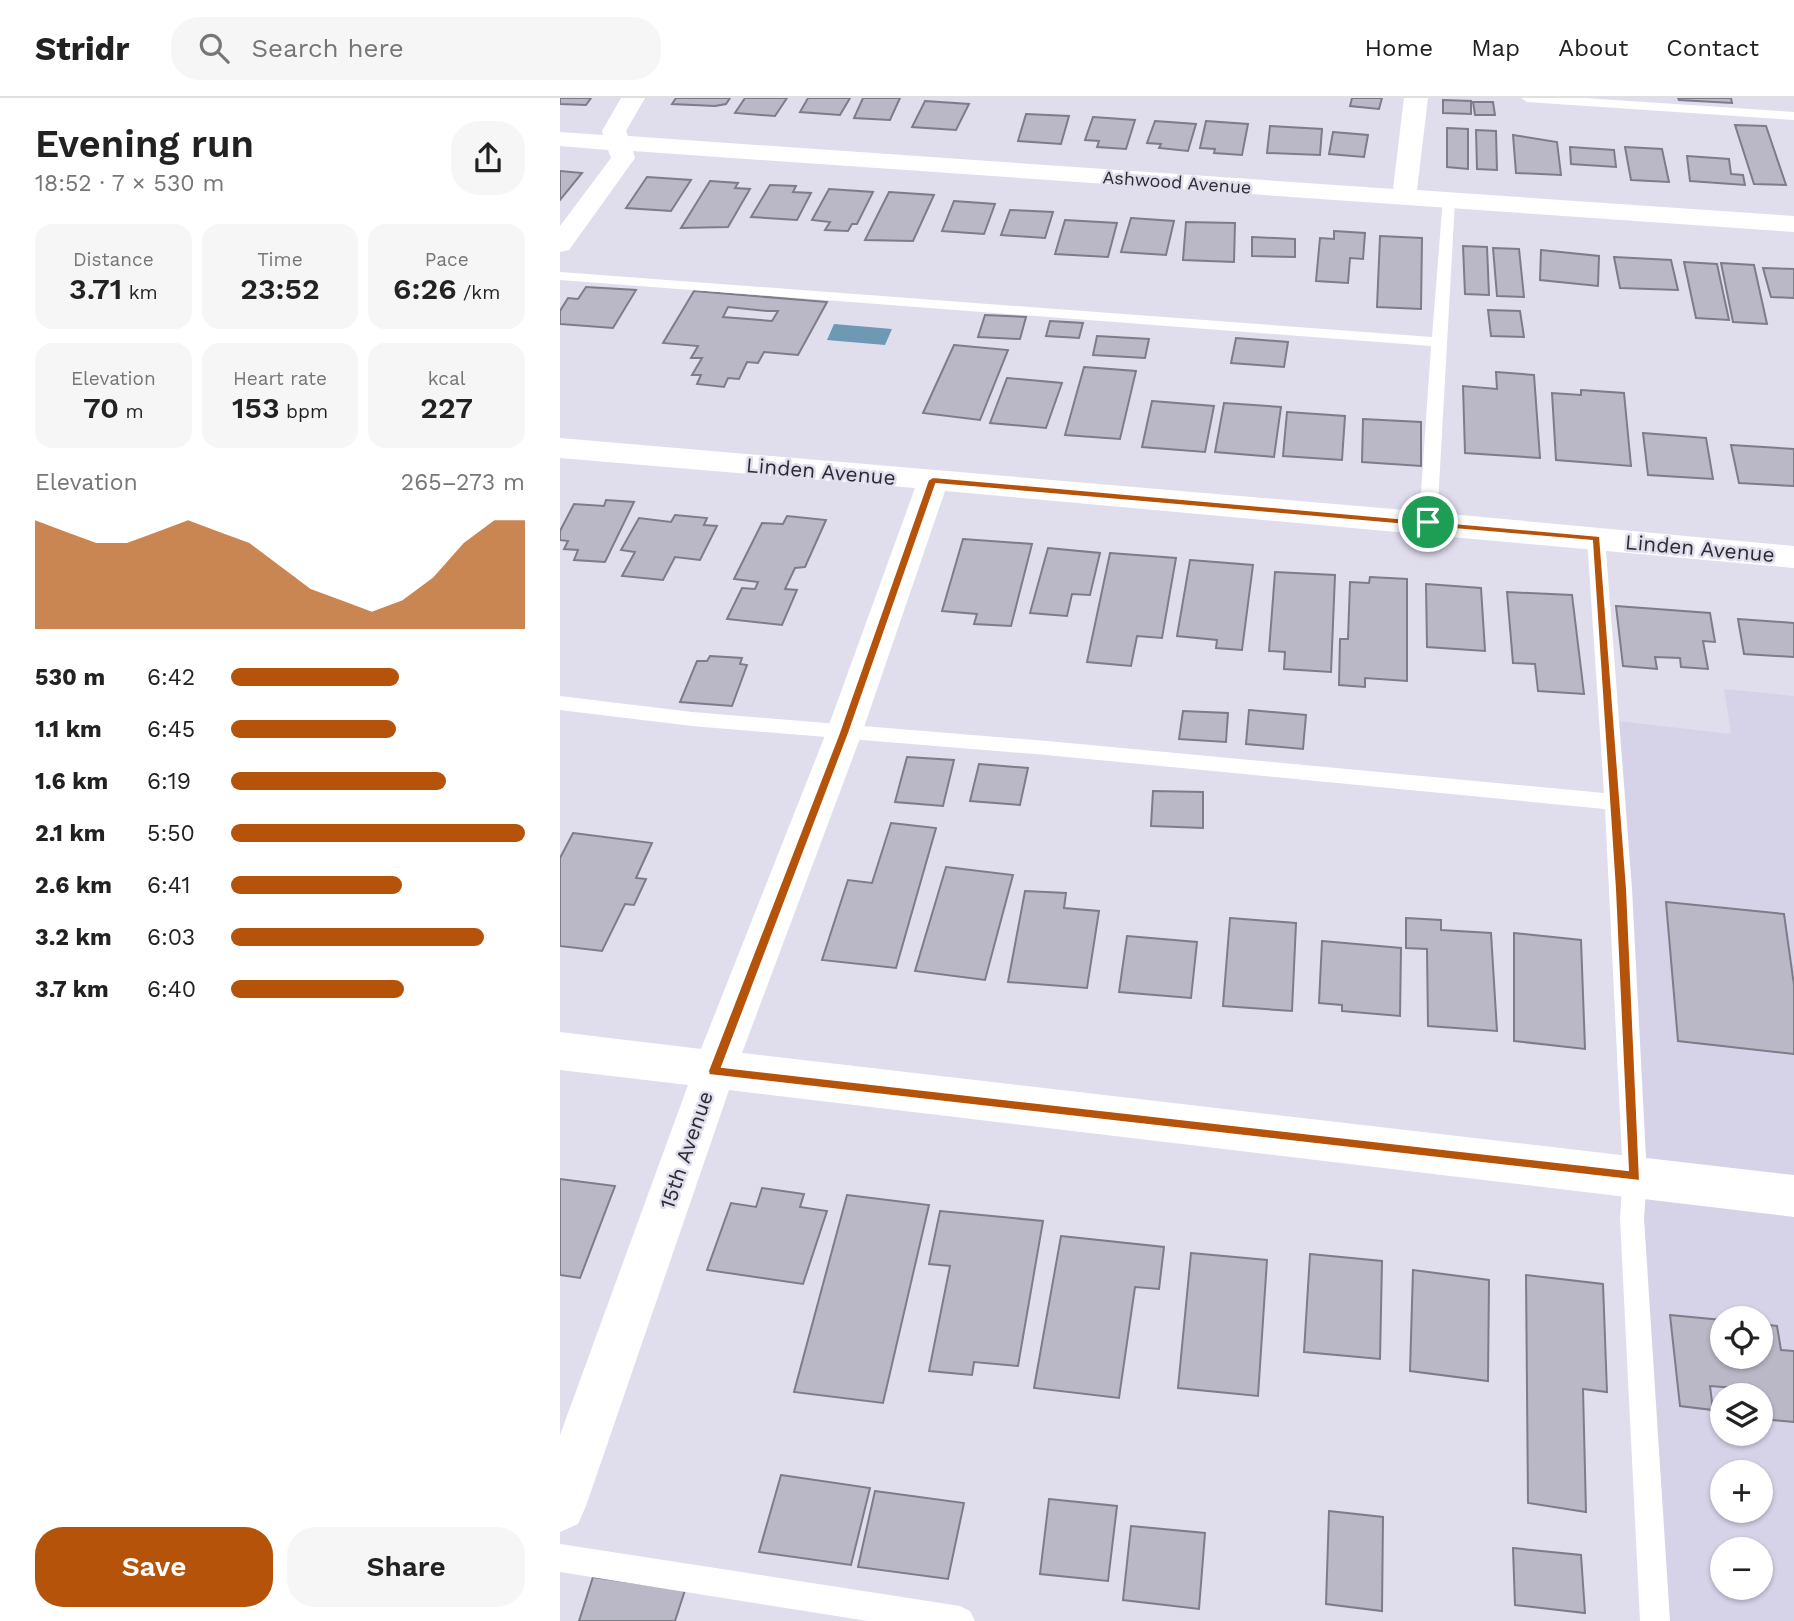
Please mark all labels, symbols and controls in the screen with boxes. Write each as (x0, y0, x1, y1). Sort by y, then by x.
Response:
search box (171, 17, 661, 80)
text: Stridr (35, 29, 129, 68)
icon: search (195, 29, 233, 67)
text: Search here (251, 33, 404, 63)
text: Home (1365, 34, 1433, 62)
text: Map (1471, 34, 1520, 62)
text: About (1558, 34, 1628, 62)
text: Contact (1666, 34, 1759, 62)
button: share (451, 121, 525, 195)
text: Evening run (35, 122, 254, 166)
street label: Ashwood Avenue (1102, 166, 1252, 198)
text: 18:52 · 7 × 530 m (35, 170, 224, 197)
text: Distance (73, 248, 154, 271)
text: Time (257, 248, 303, 271)
text: Pace (425, 248, 469, 271)
text: 3.71 (69, 271, 122, 306)
text: 23:52 (240, 271, 320, 306)
text: 6:26 (393, 271, 457, 306)
text: km (122, 281, 158, 304)
text: /km (457, 281, 500, 304)
text: Elevation (71, 367, 156, 390)
text: Heart rate (233, 367, 327, 390)
text: kcal (428, 367, 465, 390)
text: 70 (83, 390, 119, 425)
text: 153 (232, 390, 280, 425)
text: 227 (420, 390, 473, 425)
text: m (119, 400, 144, 423)
text: bpm (280, 400, 328, 423)
street label: Linden Avenue (745, 452, 897, 490)
text: Elevation (35, 469, 138, 496)
text: 265–273 m (401, 469, 525, 496)
pin (1398, 492, 1458, 552)
icon: arrive (1409, 503, 1447, 541)
street label: Linden Avenue (1624, 529, 1776, 567)
text: 530 m (35, 664, 105, 691)
text: 6:42 (147, 664, 195, 691)
text: 1.1 km (35, 716, 102, 743)
text: 6:45 (147, 716, 195, 743)
text: 1.6 km (35, 768, 108, 795)
text: 6:19 (147, 768, 191, 795)
text: 2.1 km (35, 820, 106, 847)
text: 5:50 (147, 820, 195, 847)
text: 2.6 km (35, 872, 112, 899)
text: 6:41 (147, 872, 190, 899)
text: 3.2 km (35, 924, 112, 951)
text: 6:03 (147, 924, 195, 951)
text: 3.7 km (35, 976, 109, 1003)
text: 6:40 (147, 976, 196, 1003)
street label: 15th Avenue (654, 1088, 718, 1212)
map controls (1710, 1306, 1773, 1600)
button: locate (1710, 1306, 1773, 1369)
button: layers (1710, 1383, 1773, 1446)
button: + (1710, 1460, 1773, 1523)
button: Save (35, 1527, 273, 1607)
button: Share (287, 1527, 525, 1607)
button: − (1710, 1537, 1773, 1600)

